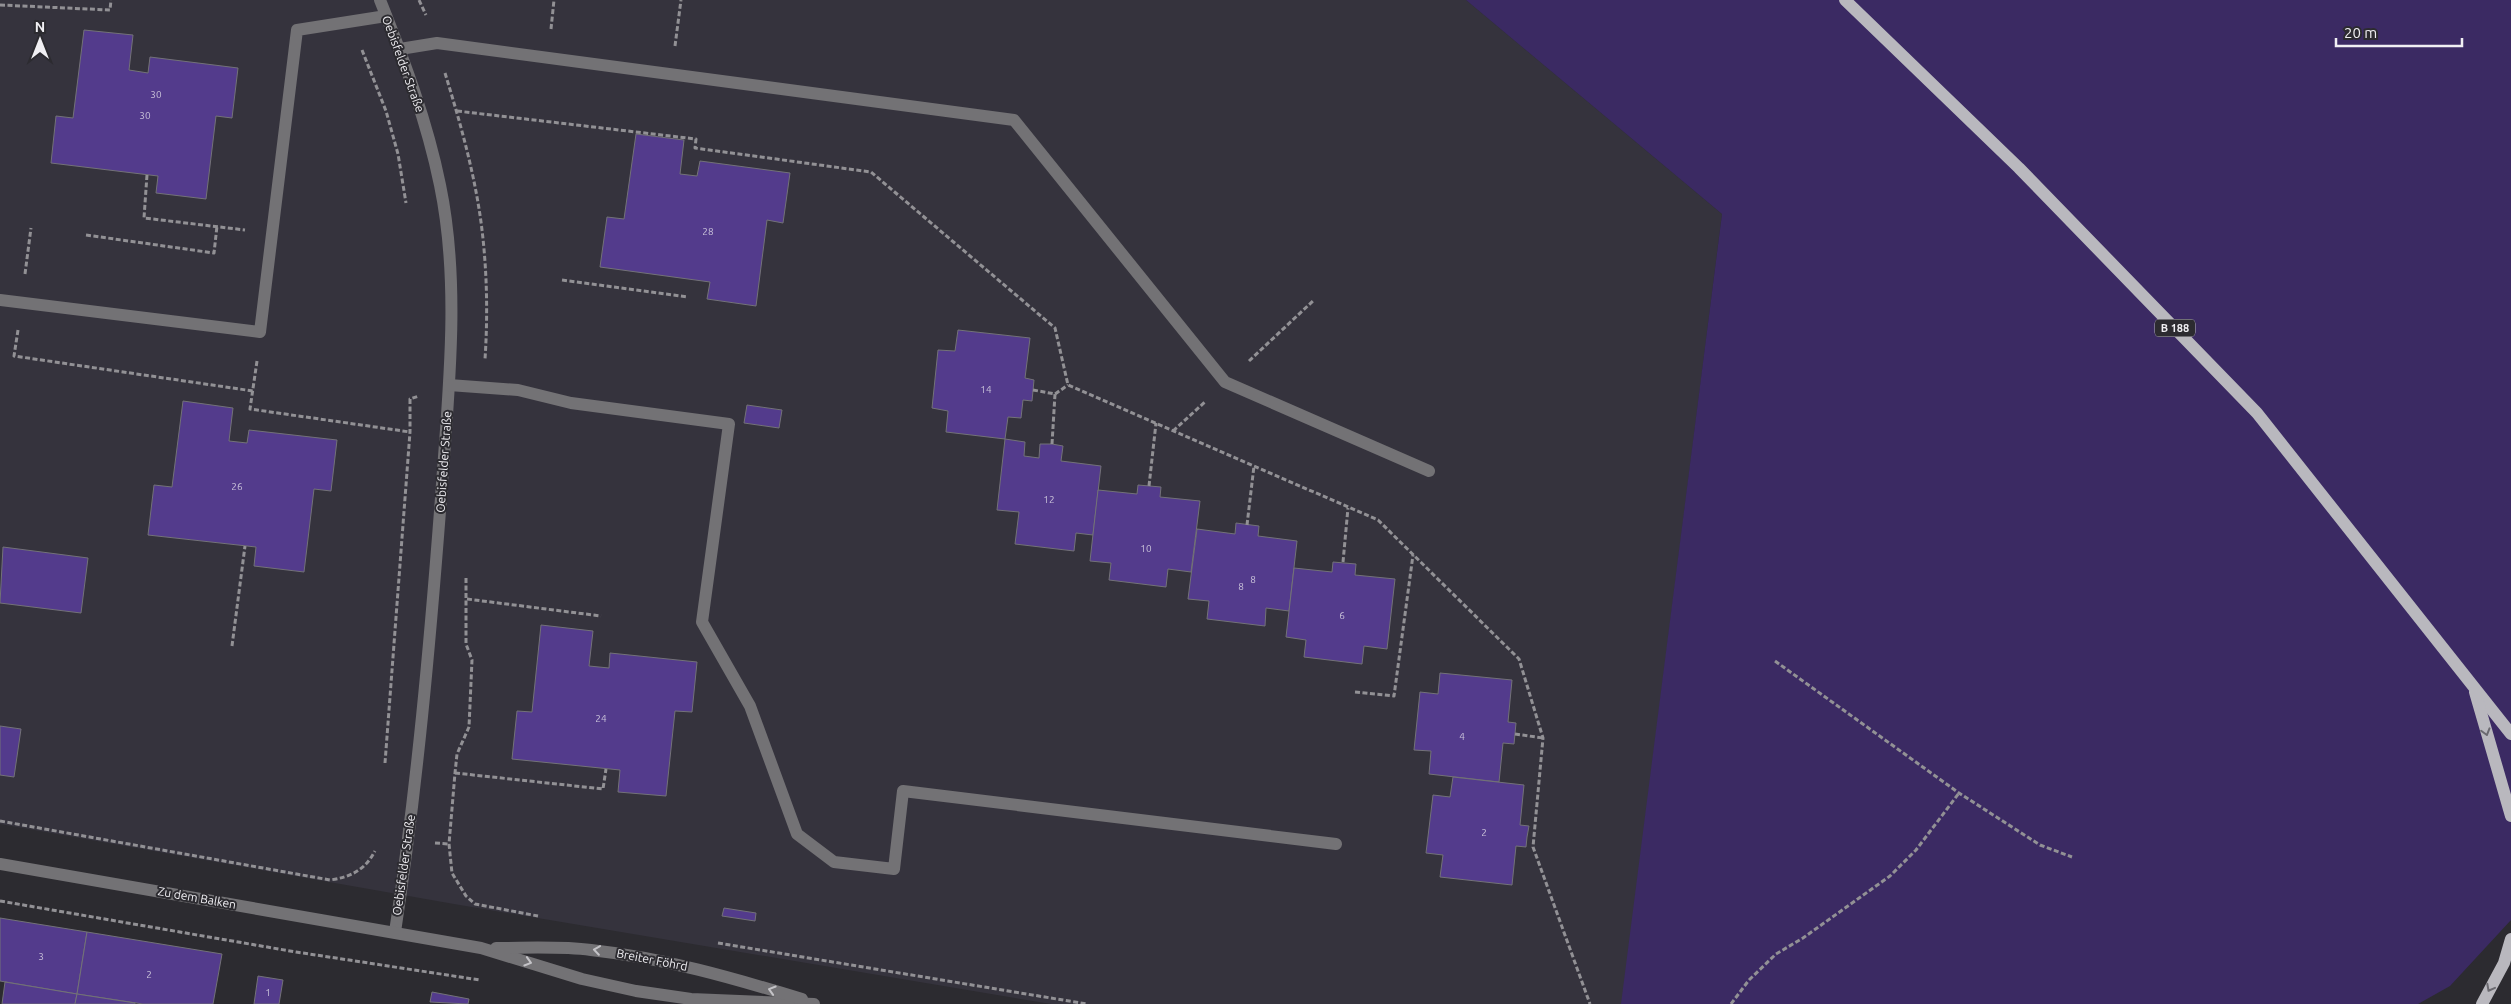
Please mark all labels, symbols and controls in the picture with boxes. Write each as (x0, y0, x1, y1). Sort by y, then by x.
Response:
street label: Oebisfelder Straße (380, 14, 427, 114)
north arrow (15, 15, 65, 65)
scale bar (2336, 15, 2462, 47)
text: N (35, 19, 45, 35)
text: 20 m (2344, 24, 2377, 41)
house number: 30 (150, 89, 162, 100)
house number: 30 (139, 110, 151, 121)
house number: 28 (702, 226, 714, 237)
road number: B 188 (2155, 319, 2195, 336)
house number: 14 (980, 384, 992, 395)
street label: Oebisfelder Straße (433, 411, 454, 513)
house number: 26 (231, 481, 243, 492)
house number: 12 (1043, 494, 1055, 505)
house number: 10 (1140, 543, 1152, 554)
house number: 8 (1250, 574, 1256, 585)
house number: 8 (1238, 581, 1244, 592)
house number: 6 (1339, 610, 1345, 621)
house number: 24 (595, 713, 607, 724)
one-way arrow (2481, 727, 2491, 736)
house number: 4 (1459, 731, 1465, 742)
street label: Oebisfelder Straße (390, 814, 417, 916)
house number: 2 (1481, 827, 1487, 838)
street label: Zu dem Balken (157, 884, 237, 911)
one-way arrow (593, 946, 601, 956)
street label: Breiter Föhrd (615, 946, 689, 973)
house number: 3 (38, 951, 44, 962)
one-way arrow (523, 957, 531, 967)
house number: 2 (146, 969, 152, 980)
one-way arrow (2487, 983, 2497, 992)
one-way arrow (769, 985, 777, 995)
house number: 1 (265, 987, 271, 998)

